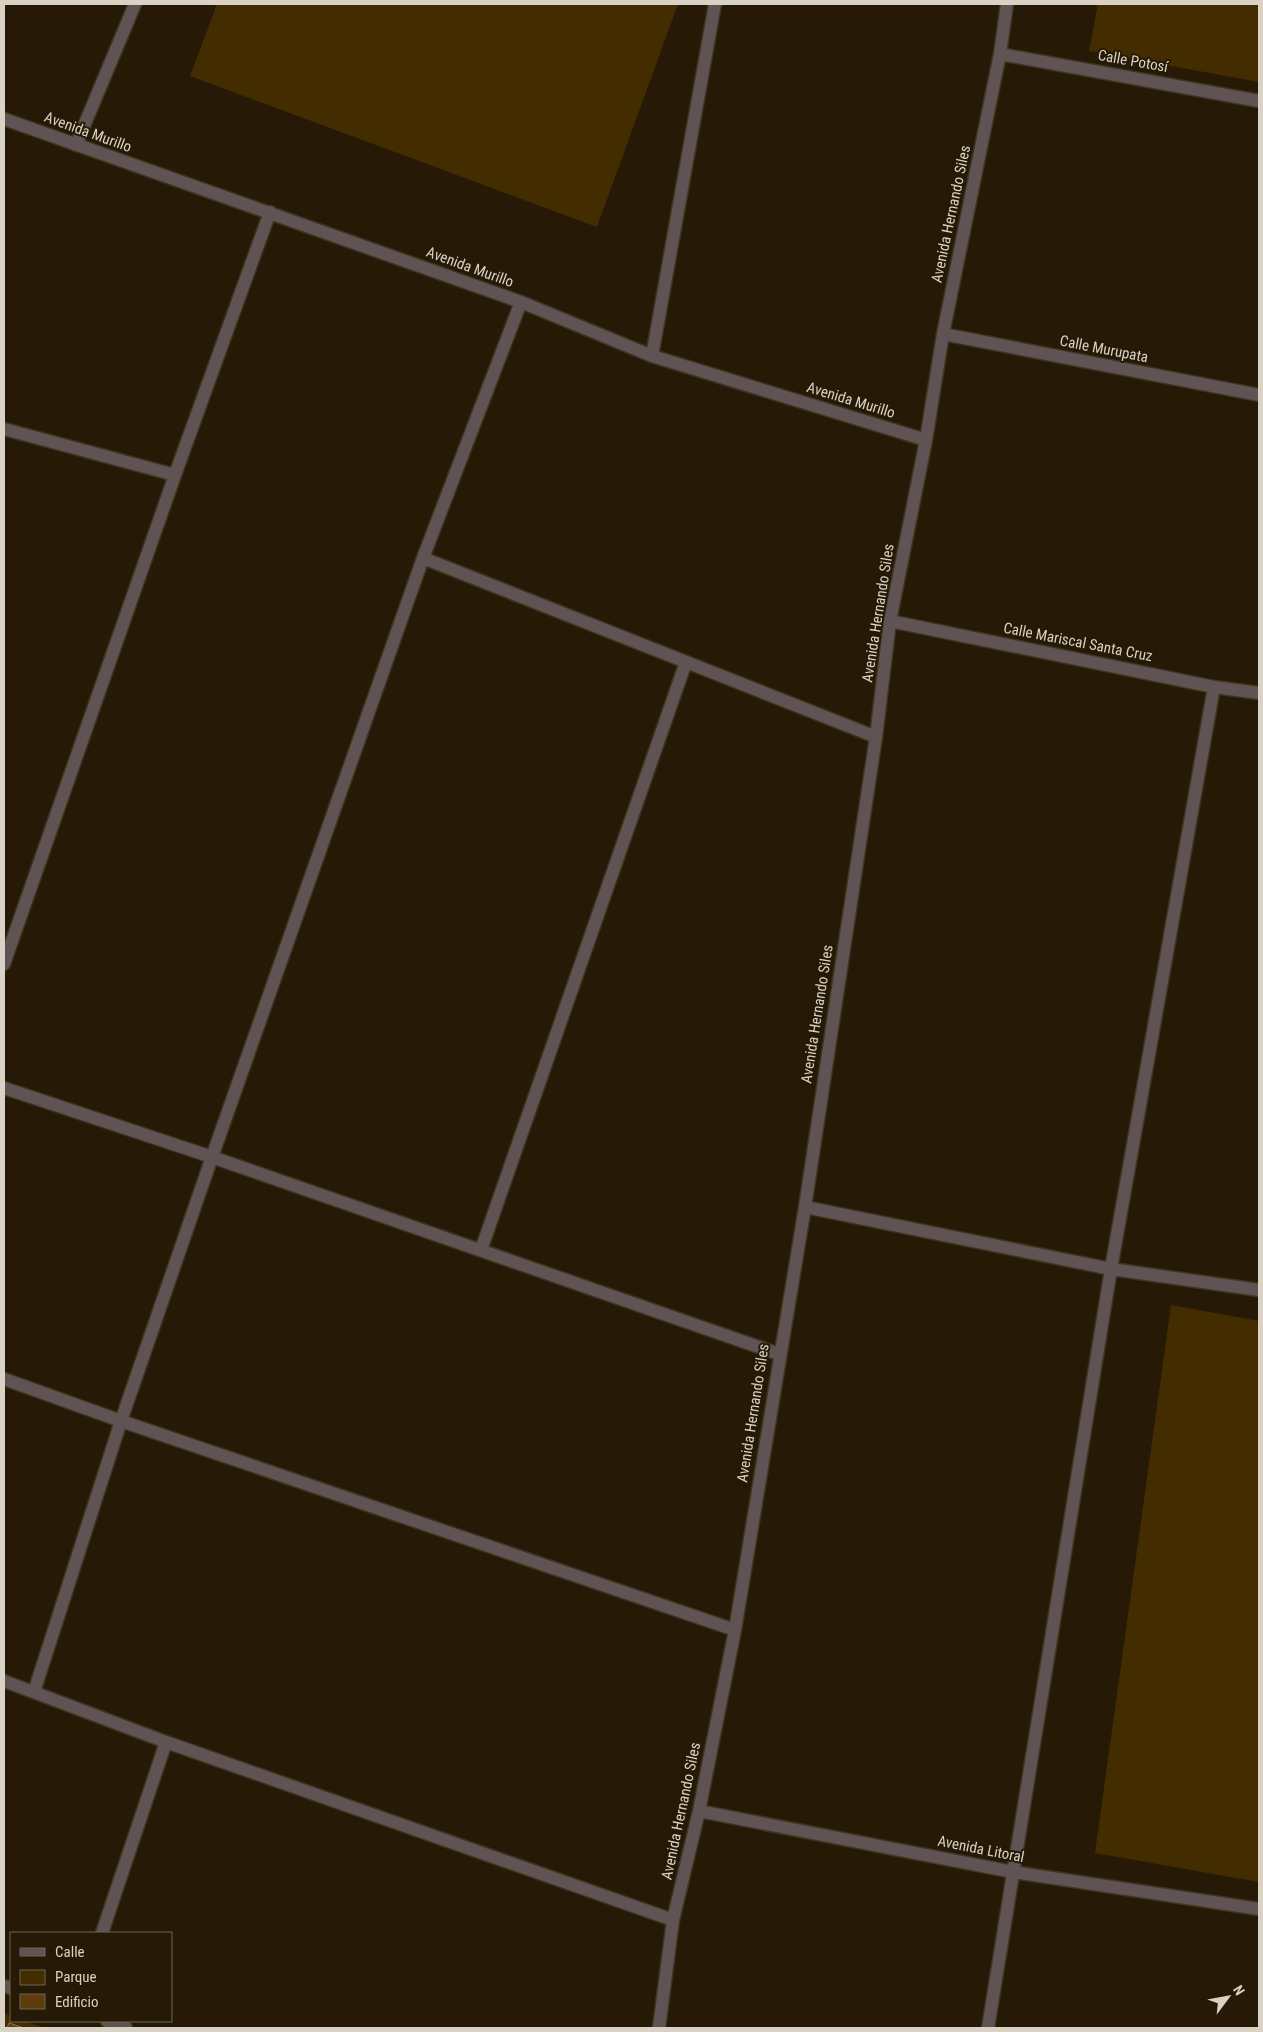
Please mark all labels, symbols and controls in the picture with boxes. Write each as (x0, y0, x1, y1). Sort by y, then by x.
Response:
street label: Calle Potosí (1096, 46, 1171, 76)
street label: Avenida Murillo (42, 108, 134, 156)
street label: Avenida Hernando Siles (928, 144, 974, 284)
street label: Avenida Murillo (424, 243, 516, 291)
street label: Calle Murupata (1058, 332, 1150, 366)
street label: Avenida Murillo (805, 378, 897, 422)
street label: Avenida Hernando Siles (858, 542, 898, 684)
street label: Calle Mariscal Santa Cruz (1002, 619, 1154, 665)
street label: Avenida Hernando Siles (797, 943, 837, 1085)
street label: Avenida Hernando Siles (733, 1342, 773, 1484)
street label: Avenida Hernando Siles (658, 1741, 704, 1881)
street label: Avenida Litoral (936, 1832, 1026, 1866)
legend (10, 1932, 172, 2022)
text: Calle (55, 1943, 85, 1961)
text: Parque (55, 1968, 97, 1986)
north arrow (1203, 1972, 1253, 2022)
text: N (1230, 1982, 1248, 1998)
text: Edificio (55, 1993, 98, 2011)

